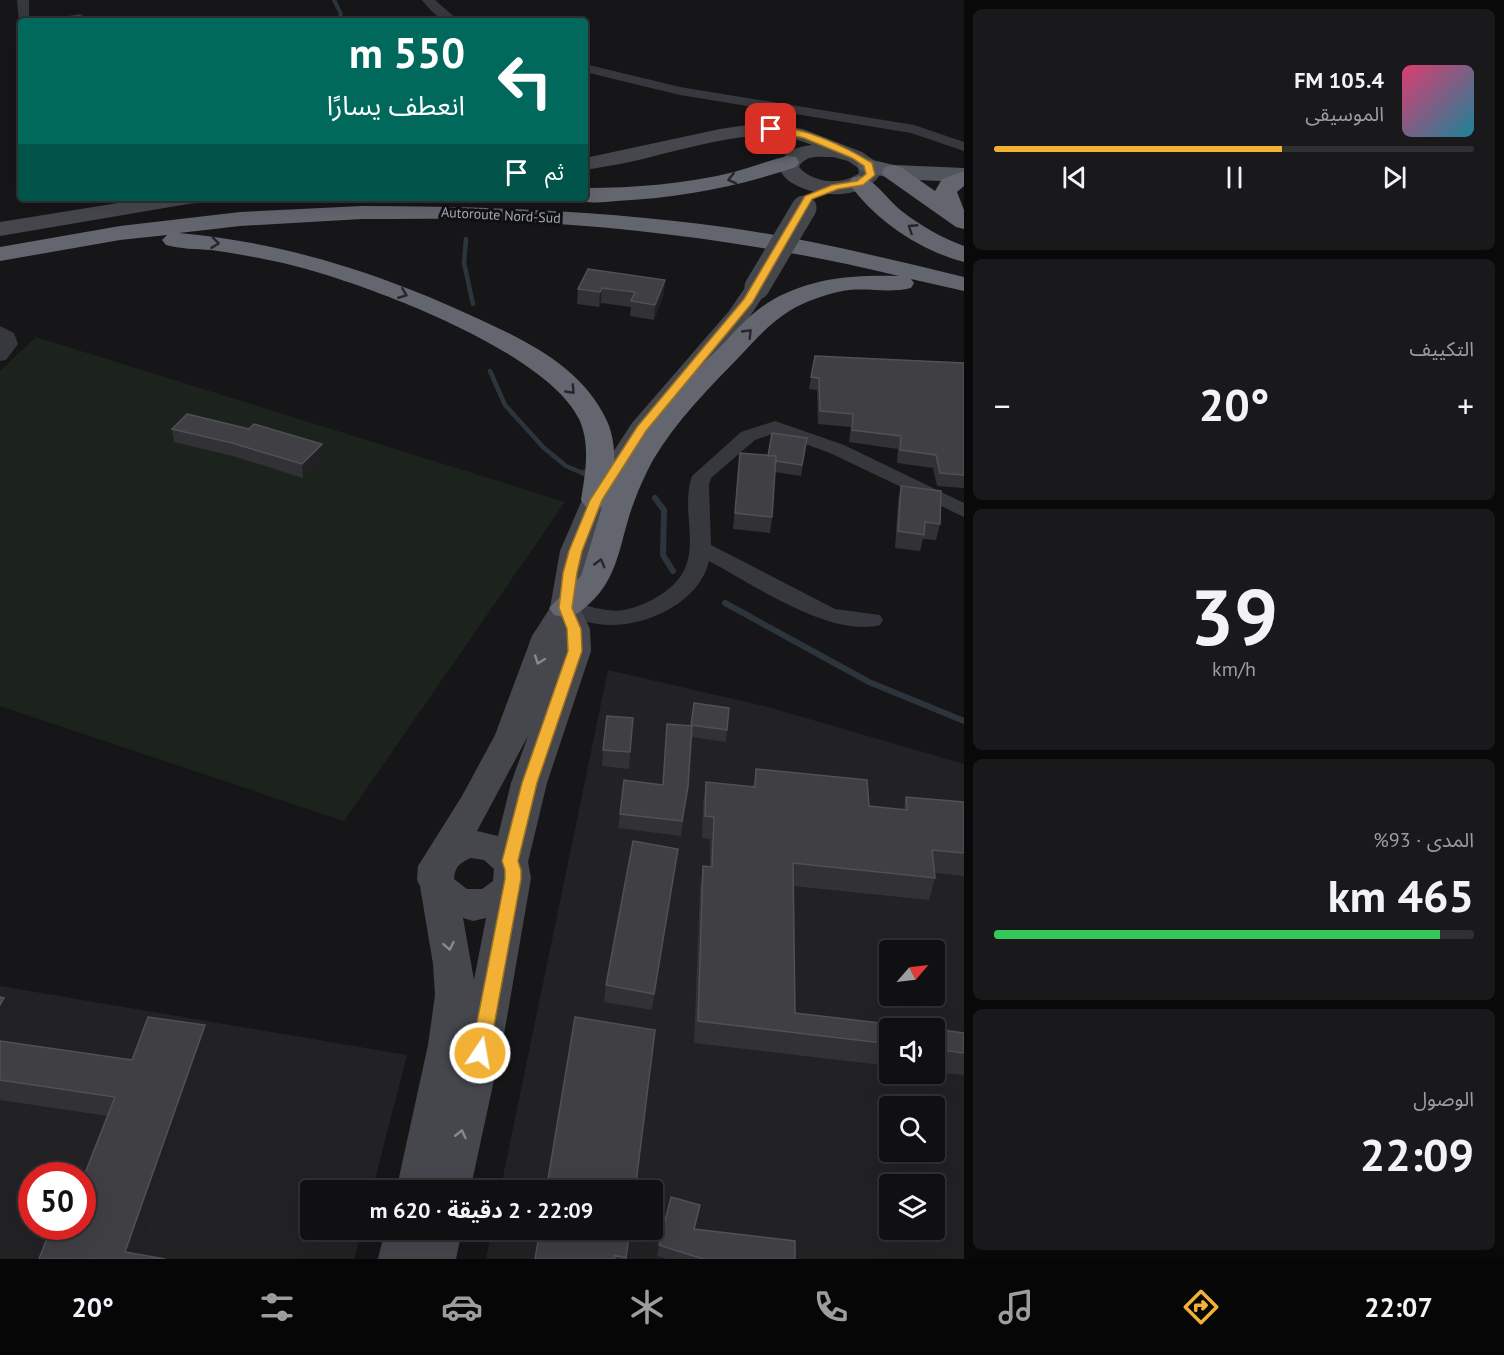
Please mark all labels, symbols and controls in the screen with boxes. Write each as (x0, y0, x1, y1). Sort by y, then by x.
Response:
text: 550 m (349, 25, 465, 80)
icon: left (486, 42, 564, 120)
text: 105.4 FM (1294, 66, 1384, 94)
text: انعطف يسارًا (327, 88, 465, 122)
text: الموسيقى (1305, 101, 1384, 127)
pin (745, 103, 796, 154)
icon: arrive (754, 112, 787, 145)
icon: arrive (500, 156, 533, 189)
text: ثم (545, 158, 564, 186)
icon: previous (1058, 161, 1091, 194)
icon: pause (1218, 161, 1251, 194)
icon: next (1378, 161, 1411, 194)
one-way arrow (727, 171, 737, 184)
street label: Autoroute Nord-Sud (441, 203, 561, 227)
one-way arrow (908, 224, 918, 236)
one-way arrow (211, 237, 220, 249)
one-way arrow (397, 287, 408, 299)
one-way arrow (741, 329, 752, 340)
text: التكييف (1410, 336, 1474, 362)
text: 20° (1199, 375, 1269, 433)
one-way arrow (564, 384, 575, 394)
text: − (994, 384, 1011, 427)
text: + (1457, 384, 1474, 427)
one-way arrow (593, 558, 605, 569)
text: 39 (1190, 566, 1278, 667)
one-way arrow (534, 654, 547, 665)
text: km/h (1212, 656, 1256, 682)
text: المدى · 93% (1373, 827, 1474, 853)
text: 465 km (1328, 866, 1474, 924)
one-way arrow (442, 940, 455, 950)
north arrow (879, 940, 945, 1006)
map controls (879, 940, 945, 1240)
button: sound (879, 1018, 945, 1084)
position arrow (448, 1021, 512, 1085)
text: الوصول (1413, 1086, 1474, 1112)
button: search (879, 1096, 945, 1162)
text: 22:09 (1360, 1125, 1474, 1183)
one-way arrow (454, 1129, 467, 1139)
speed limit sign: 50 (18, 1162, 96, 1240)
button: layers (879, 1174, 945, 1240)
text: 22:09 · 2 دقيقة · 620 m (370, 1196, 593, 1224)
icon: filters (256, 1286, 298, 1328)
icon: car (441, 1286, 483, 1328)
icon: climate (626, 1286, 668, 1328)
icon: phone (810, 1286, 852, 1328)
icon: music (995, 1286, 1037, 1328)
icon: directions (1180, 1286, 1222, 1328)
text: 20° (71, 1290, 114, 1324)
text: 22:07 (1364, 1290, 1433, 1324)

